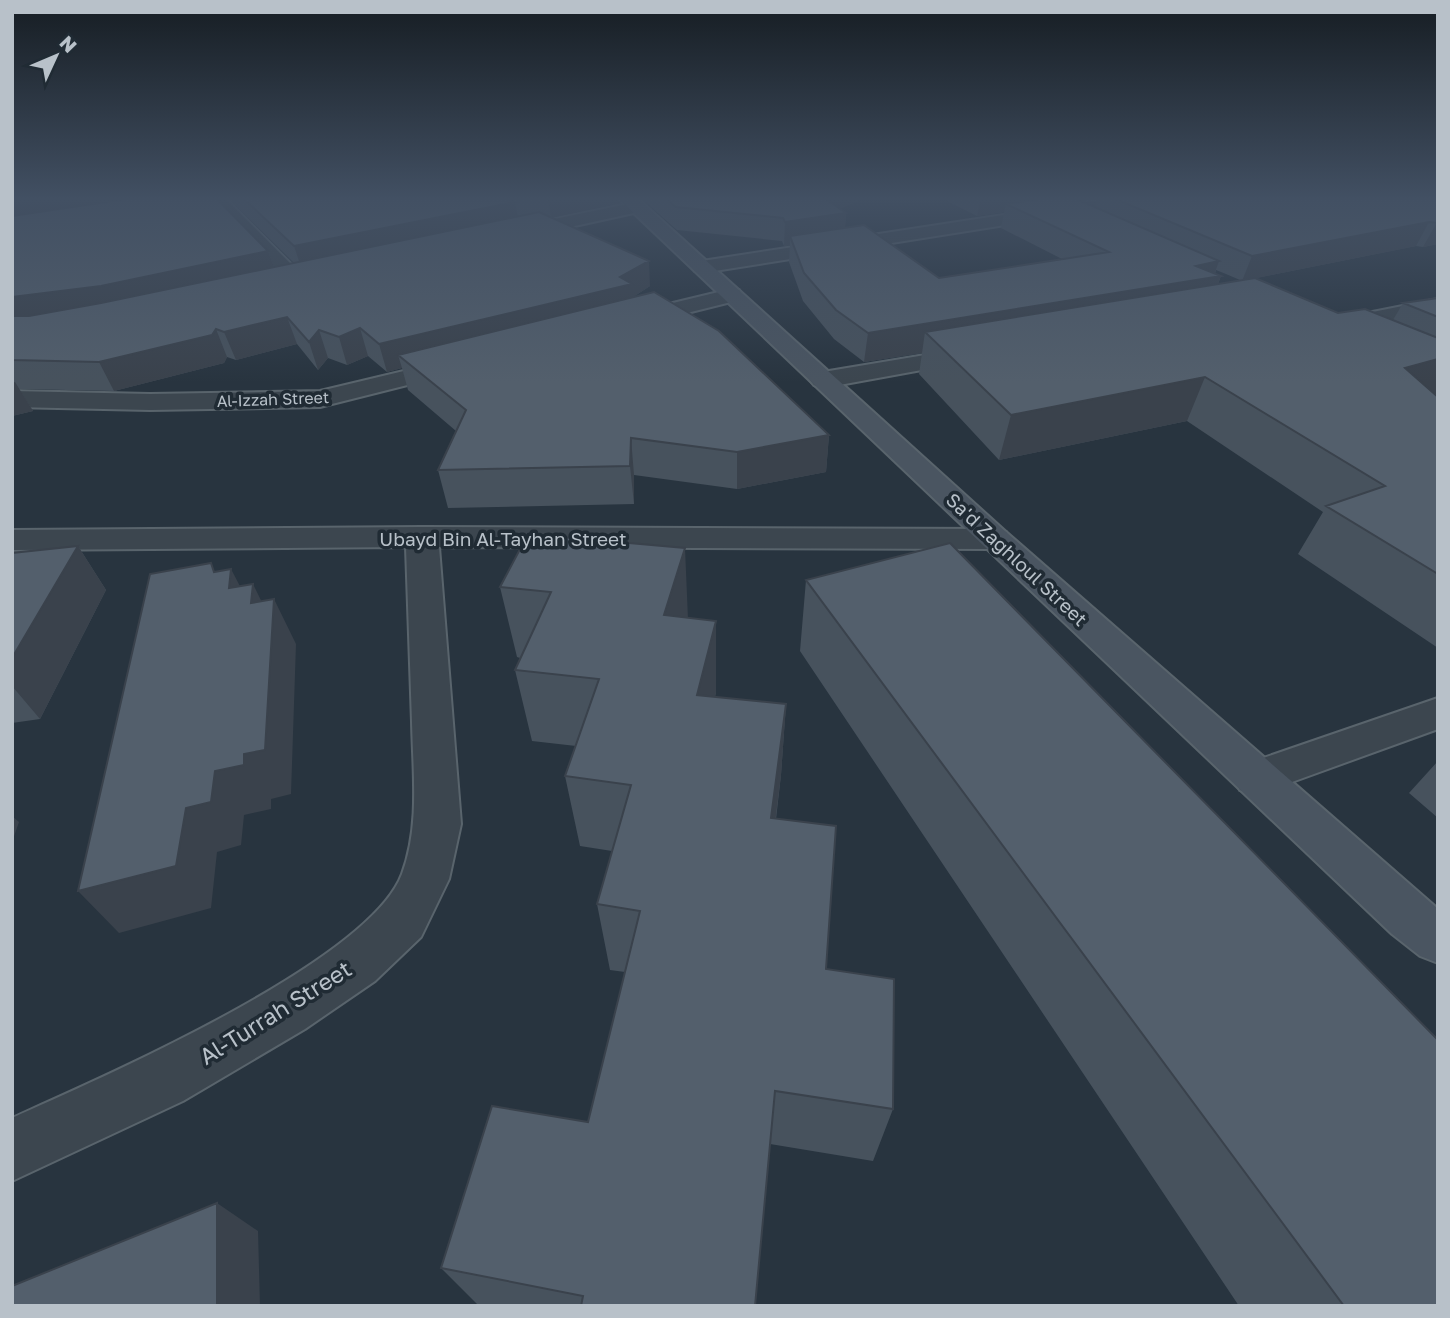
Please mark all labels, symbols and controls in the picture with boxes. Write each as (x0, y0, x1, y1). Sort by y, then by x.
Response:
north arrow (21, 21, 91, 91)
text: N (55, 31, 82, 57)
street label: Al-Izzah Street (216, 387, 330, 411)
street label: Sa'd Zaghloul Street (942, 488, 1092, 630)
street label: Ubayd Bin Al-Tayhan Street (379, 527, 627, 550)
street label: Al-Turrah Street (194, 954, 356, 1070)

